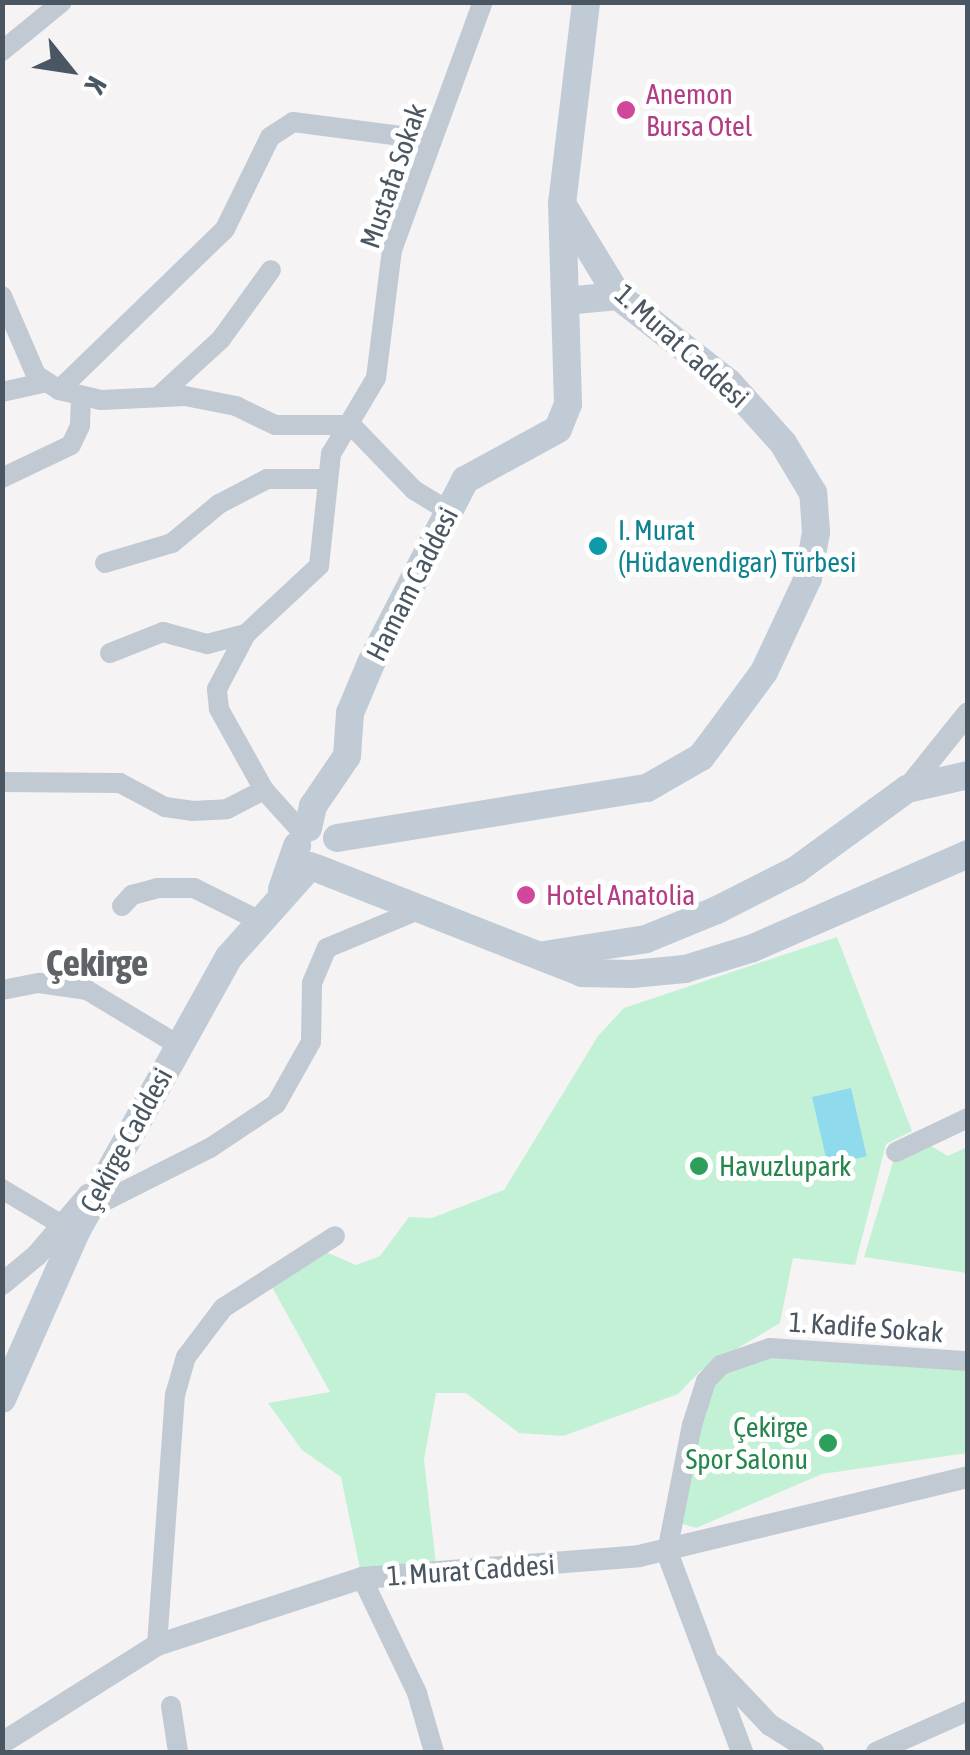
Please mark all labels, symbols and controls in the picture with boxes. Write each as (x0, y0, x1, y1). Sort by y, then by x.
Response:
north arrow (20, 20, 120, 120)
text: K (79, 71, 113, 99)
place label: Anemon Bursa Otel (646, 77, 752, 143)
street label: Mustafa Sokak (353, 99, 433, 253)
marker: Anemon Bursa Otel (615, 99, 637, 121)
street label: 1. Murat Caddesi (608, 277, 756, 415)
street label: Hamam Caddesi (359, 502, 465, 666)
place label: I. Murat (Hüdavendigar) Türbesi (618, 513, 856, 579)
marker: I. Murat (Hüdavendigar) Türbesi (587, 535, 609, 557)
place label: Hotel Anatolia (546, 878, 695, 912)
marker: Hotel Anatolia (515, 884, 537, 906)
district label: Çekirge (46, 940, 148, 986)
street label: Çekirge Caddesi (73, 1062, 179, 1218)
place label: Havuzlupark (719, 1149, 851, 1183)
marker: Havuzlupark (688, 1155, 710, 1177)
street label: 1. Kadife Sokak (788, 1305, 944, 1349)
place label: Çekirge Spor Salonu (686, 1410, 808, 1476)
marker: Çekirge Spor Salonu (817, 1432, 839, 1454)
street label: 1. Murat Caddesi (386, 1547, 556, 1593)

